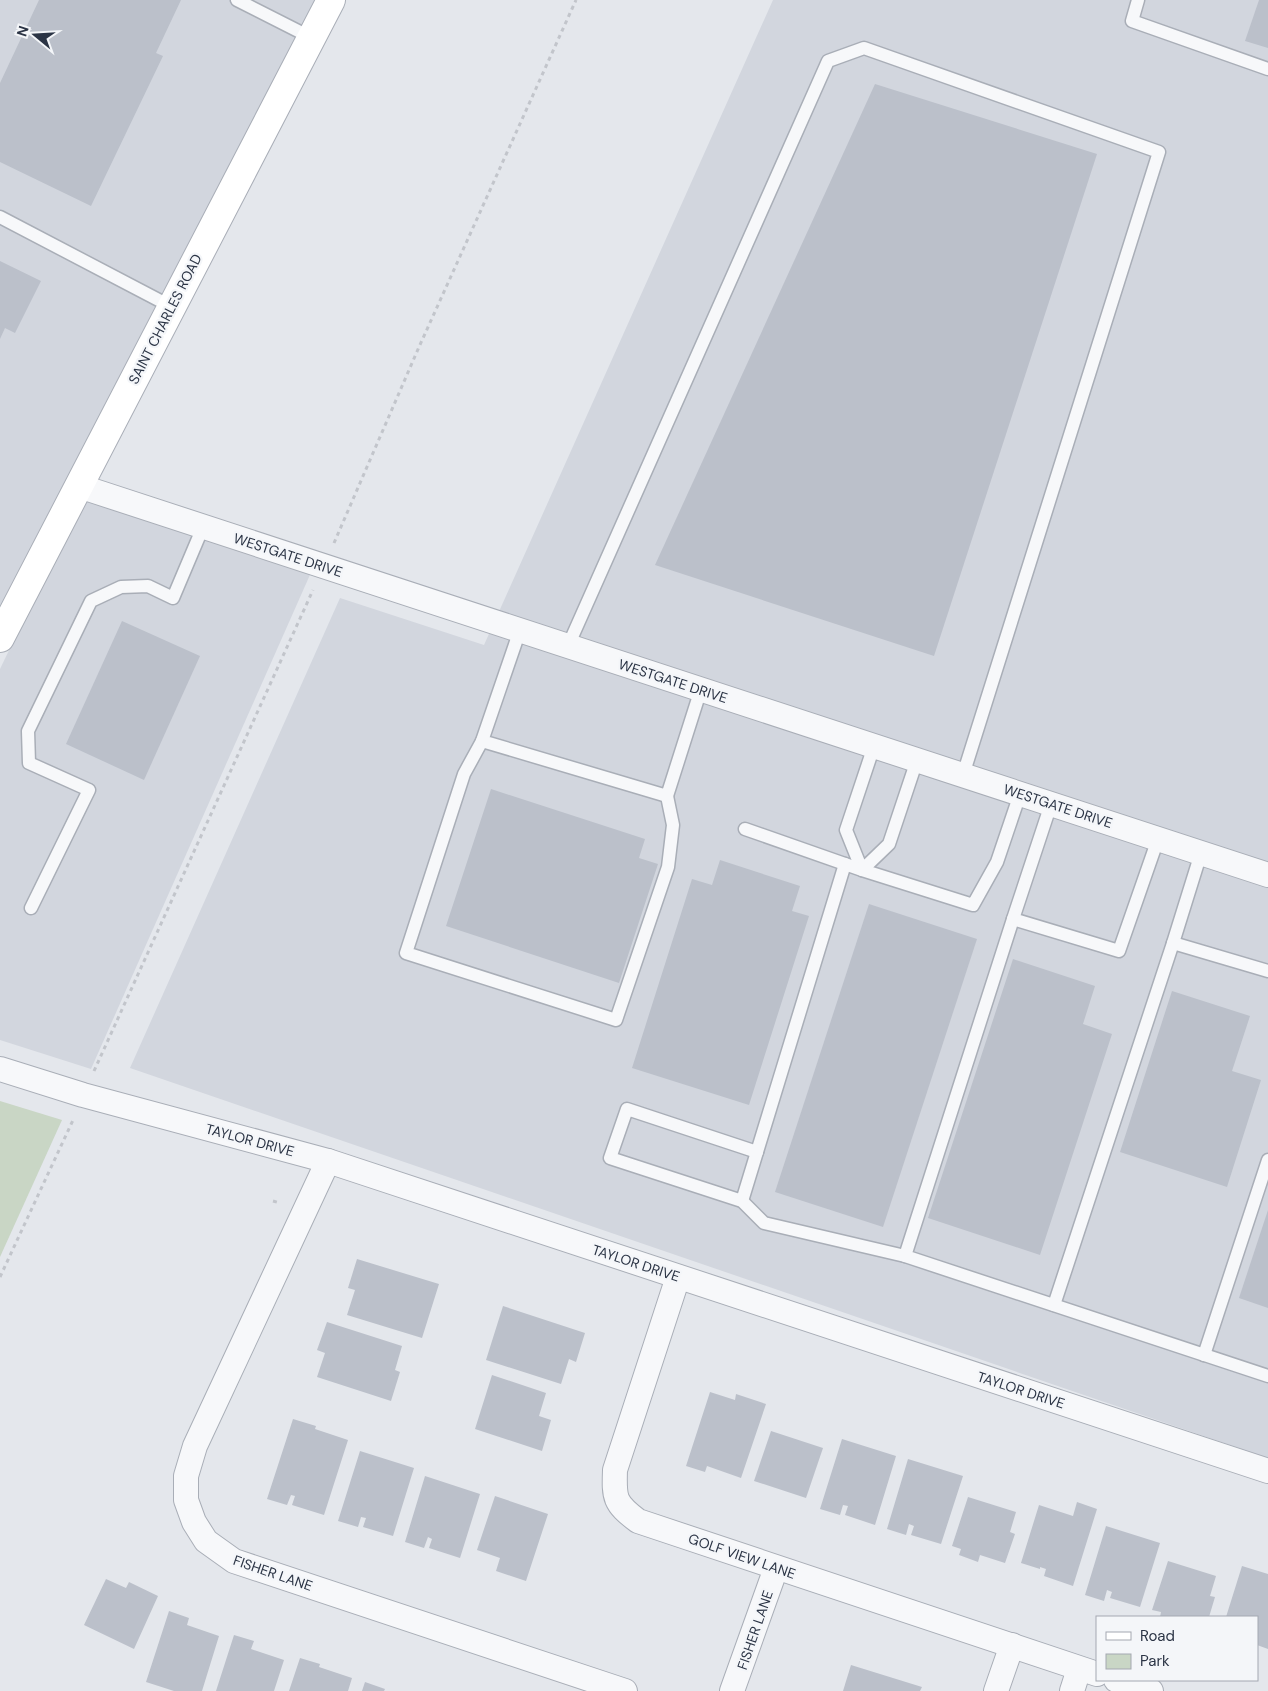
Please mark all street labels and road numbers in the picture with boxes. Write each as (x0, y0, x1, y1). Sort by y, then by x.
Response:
street label: SAINT CHARLES ROAD (124, 251, 206, 387)
street label: WESTGATE DRIVE (231, 529, 345, 581)
street label: WESTGATE DRIVE (616, 655, 730, 707)
street label: WESTGATE DRIVE (1001, 780, 1115, 832)
street label: TAYLOR DRIVE (204, 1120, 296, 1160)
street label: TAYLOR DRIVE (590, 1240, 682, 1286)
street label: TAYLOR DRIVE (975, 1367, 1067, 1413)
street label: GOLF VIEW LANE (686, 1529, 798, 1583)
street label: FISHER LANE (231, 1551, 315, 1595)
street label: FISHER LANE (733, 1588, 777, 1672)

